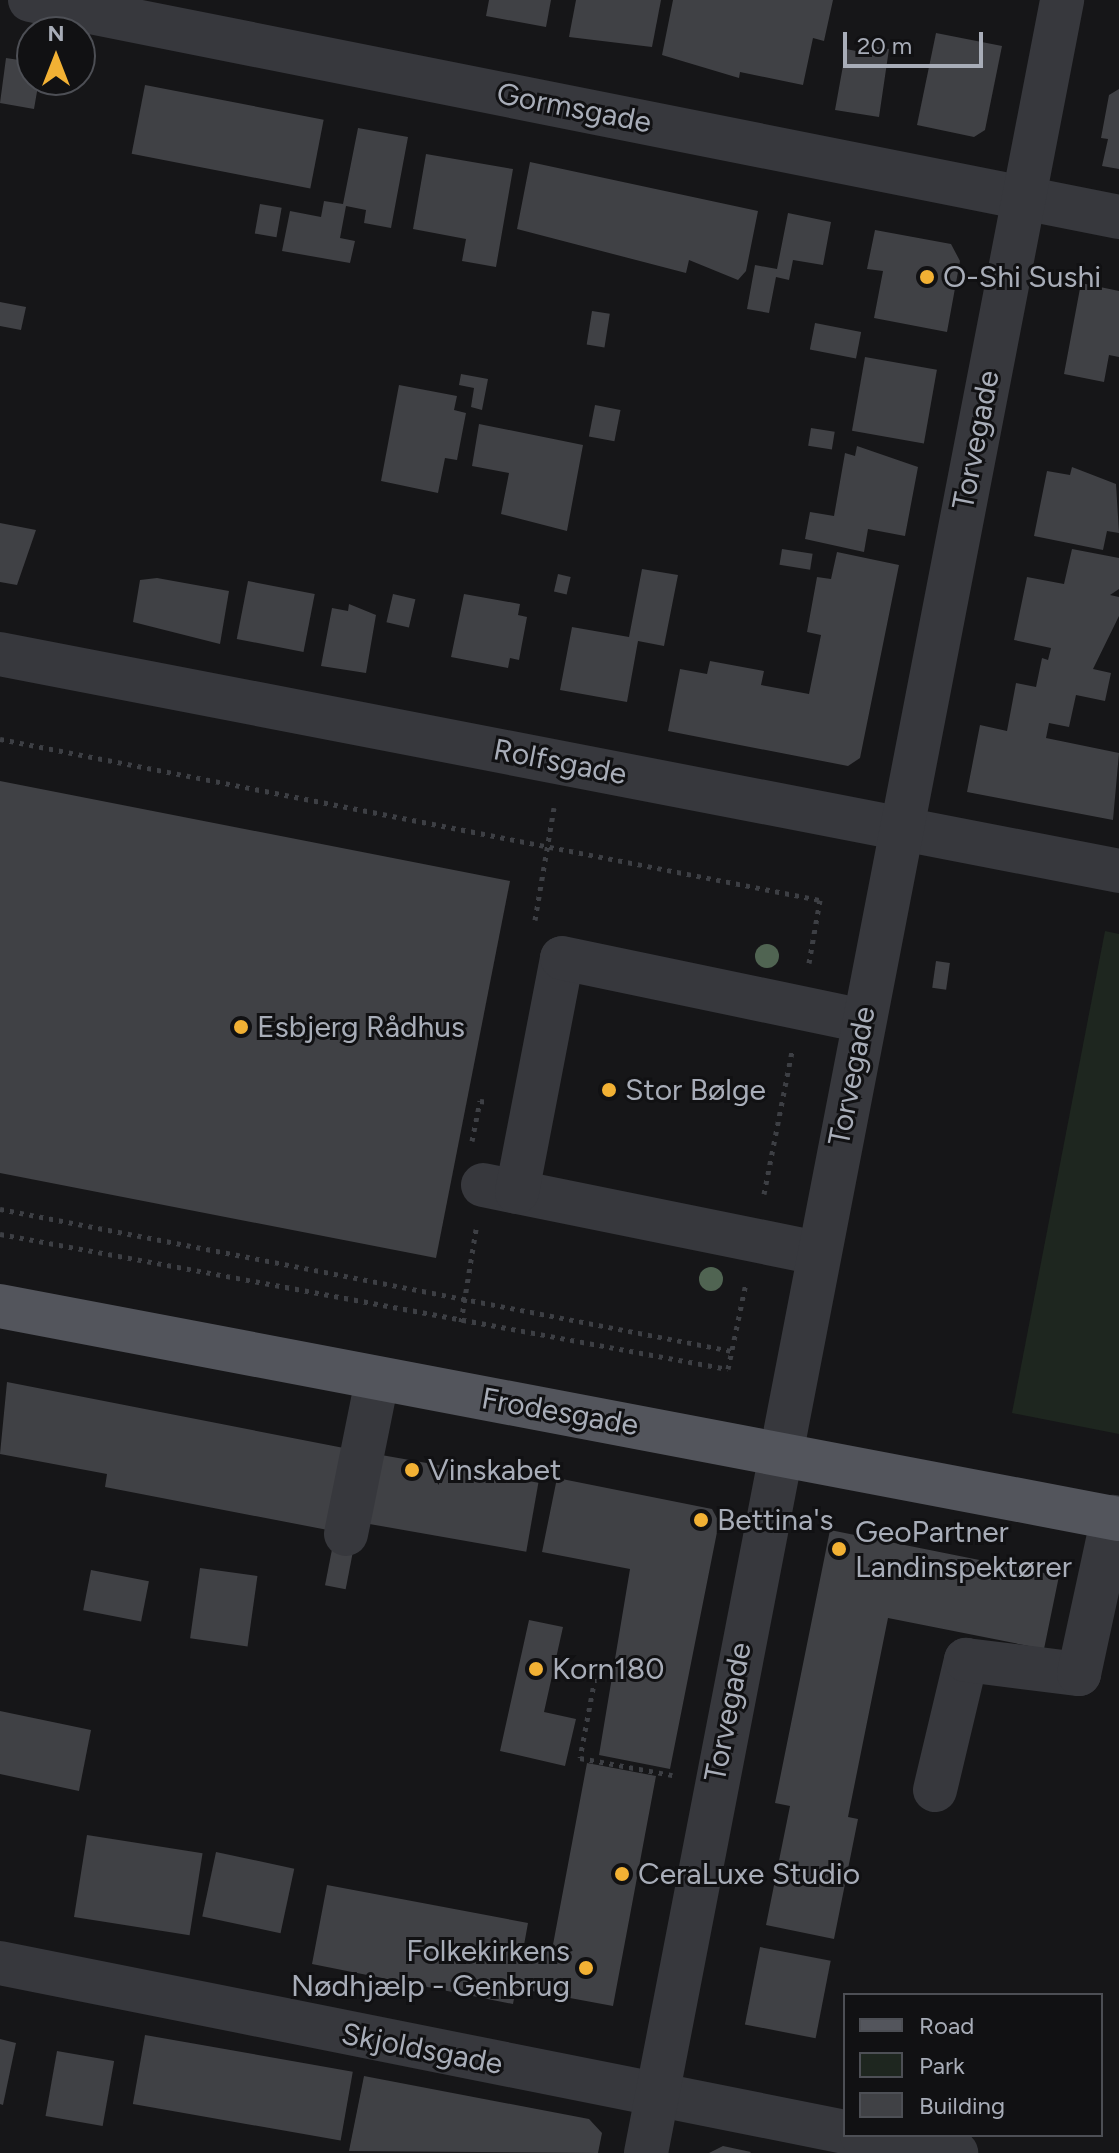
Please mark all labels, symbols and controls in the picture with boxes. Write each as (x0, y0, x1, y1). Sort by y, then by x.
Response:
north arrow (16, 16, 96, 96)
scale bar (847, 16, 987, 66)
text: N (47, 20, 65, 47)
text: 20 m (857, 31, 912, 60)
street label: Gormsgade (494, 75, 654, 141)
place label: O-Shi Sushi (943, 259, 1101, 295)
marker: O-Shi Sushi (918, 268, 936, 286)
street label: Torvegade (945, 367, 1007, 513)
street label: Rolfsgade (490, 731, 630, 793)
street label: Torvegade (821, 1003, 883, 1149)
place label: Esbjerg Rådhus (257, 1009, 465, 1045)
marker: Esbjerg Rådhus (232, 1018, 250, 1036)
place label: Stor Bølge (625, 1072, 766, 1108)
marker: Stor Bølge (600, 1081, 618, 1099)
street label: Frodesgade (479, 1381, 641, 1443)
place label: Vinskabet (428, 1452, 561, 1488)
marker: Vinskabet (403, 1461, 421, 1479)
place label: Bettina's (717, 1502, 833, 1538)
marker: Bettina's (692, 1511, 710, 1529)
place label: GeoPartner Landinspektører (855, 1514, 1072, 1584)
marker: GeoPartner Landinspektører (830, 1540, 848, 1558)
street label: Torvegade (697, 1639, 759, 1785)
place label: Korn180 (552, 1651, 664, 1687)
marker: Korn180 (527, 1660, 545, 1678)
place label: CeraLuxe Studio (638, 1856, 860, 1892)
marker: CeraLuxe Studio (613, 1865, 631, 1883)
place label: Folkekirkens Nødhjælp - Genbrug (291, 1933, 570, 2004)
marker: Folkekirkens Nødhjælp - Genbrug (577, 1959, 595, 1977)
legend (843, 1993, 1103, 2137)
text: Road (919, 2011, 974, 2040)
street label: Skjoldsgade (338, 2016, 506, 2082)
text: Park (919, 2051, 965, 2080)
text: Building (919, 2091, 1005, 2120)

